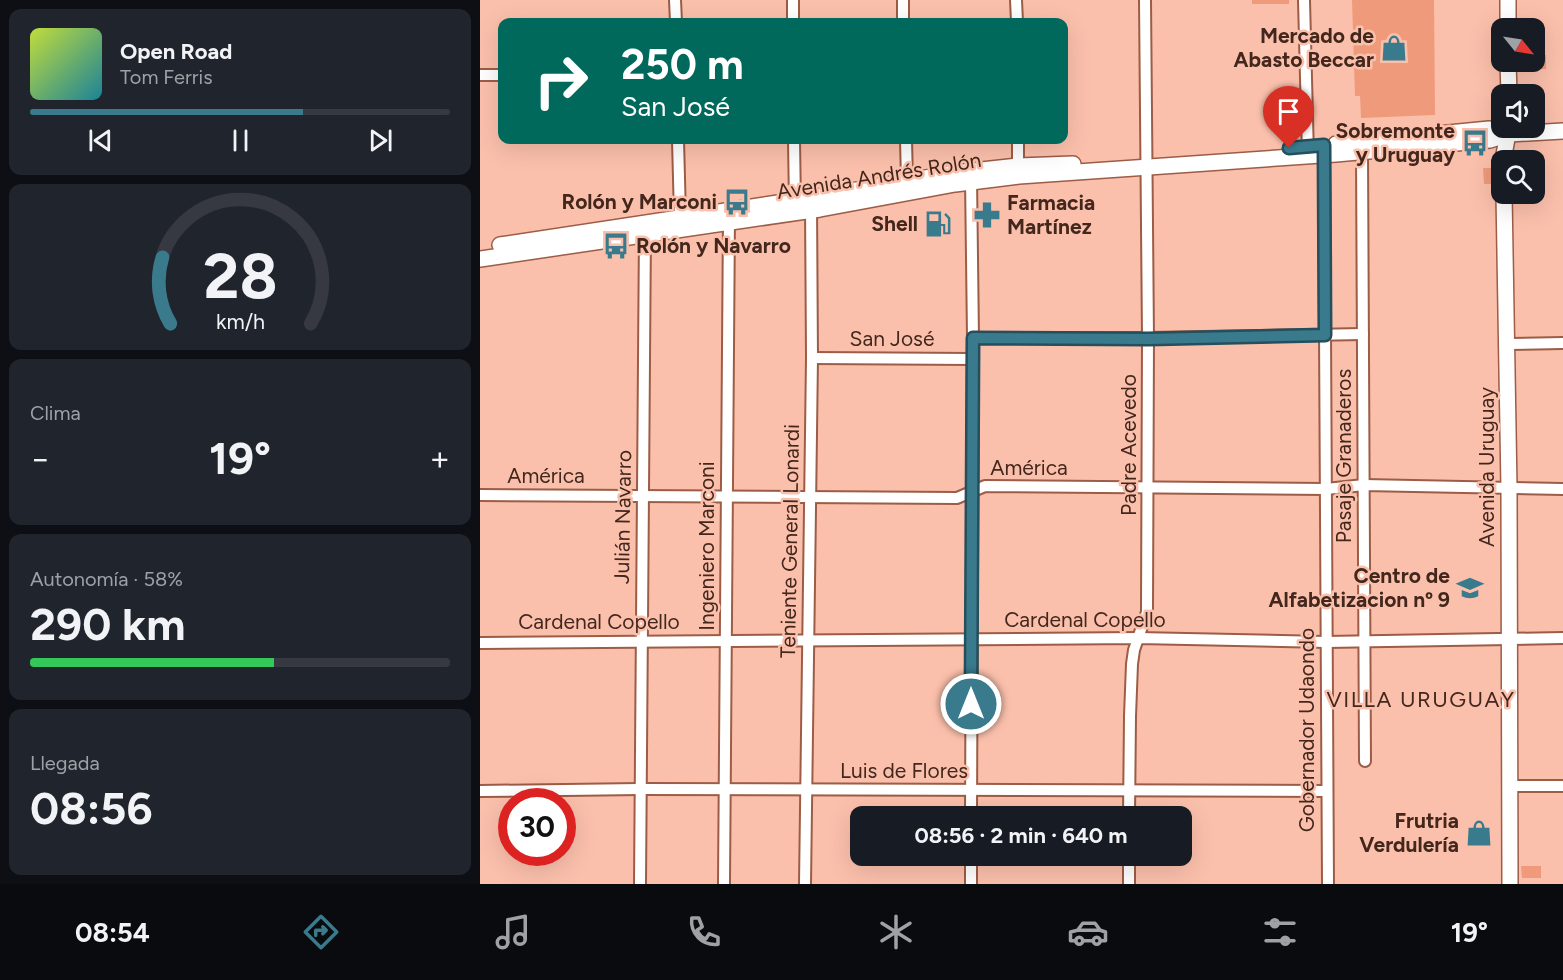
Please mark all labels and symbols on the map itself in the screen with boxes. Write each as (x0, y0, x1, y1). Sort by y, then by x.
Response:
north arrow (1491, 18, 1545, 72)
place label: Mercado de Abasto Beccar (1233, 23, 1374, 72)
shop icon: Mercado de Abasto Beccar (1379, 33, 1409, 63)
pin (1263, 86, 1314, 148)
place label: Sobremonte y Uruguay (1336, 118, 1456, 167)
bus stop icon: Sobremonte y Uruguay (1460, 128, 1490, 158)
street label: Avenida Andrés Rolón (775, 147, 983, 204)
bus stop icon: Rolón y Marconi (722, 187, 752, 217)
place label: Rolón y Marconi (562, 189, 717, 214)
place label: Farmacia Martínez (1007, 190, 1095, 239)
pharmacy icon: Farmacia Martínez (972, 200, 1002, 230)
fuel station icon: Shell (923, 209, 953, 239)
place label: Shell (871, 211, 918, 236)
bus stop icon: Rolón y Navarro (601, 231, 631, 261)
place label: Rolón y Navarro (636, 233, 791, 258)
street label: San José (850, 326, 934, 351)
street label: Pasaje Granaderos (1331, 369, 1356, 543)
street label: Padre Acevedo (1116, 374, 1141, 516)
street label: Avenida Uruguay (1474, 387, 1499, 547)
street label: Teniente General Lonardi (775, 424, 804, 658)
street label: Julián Navarro (609, 450, 636, 584)
street label: América (990, 455, 1068, 480)
street label: Ingeniero Marconi (694, 461, 719, 631)
street label: América (507, 463, 585, 488)
place label: Centro de Alfabetizacion nº 9 (1269, 563, 1450, 612)
school or university icon: Centro de Alfabetizacion nº 9 (1455, 573, 1485, 603)
street label: Cardenal Copello (1004, 607, 1166, 632)
street label: Cardenal Copello (518, 609, 680, 634)
street label: Gobernador Udaondo (1294, 628, 1319, 832)
position arrow (939, 672, 1003, 736)
district label: VILLA URUGUAY (1326, 686, 1516, 713)
street label: Luis de Flores (840, 758, 968, 783)
speed limit sign: 30 (498, 788, 576, 866)
place label: Frutria Verdulería (1359, 808, 1459, 857)
shop icon: Frutria Verdulería (1464, 818, 1494, 848)

